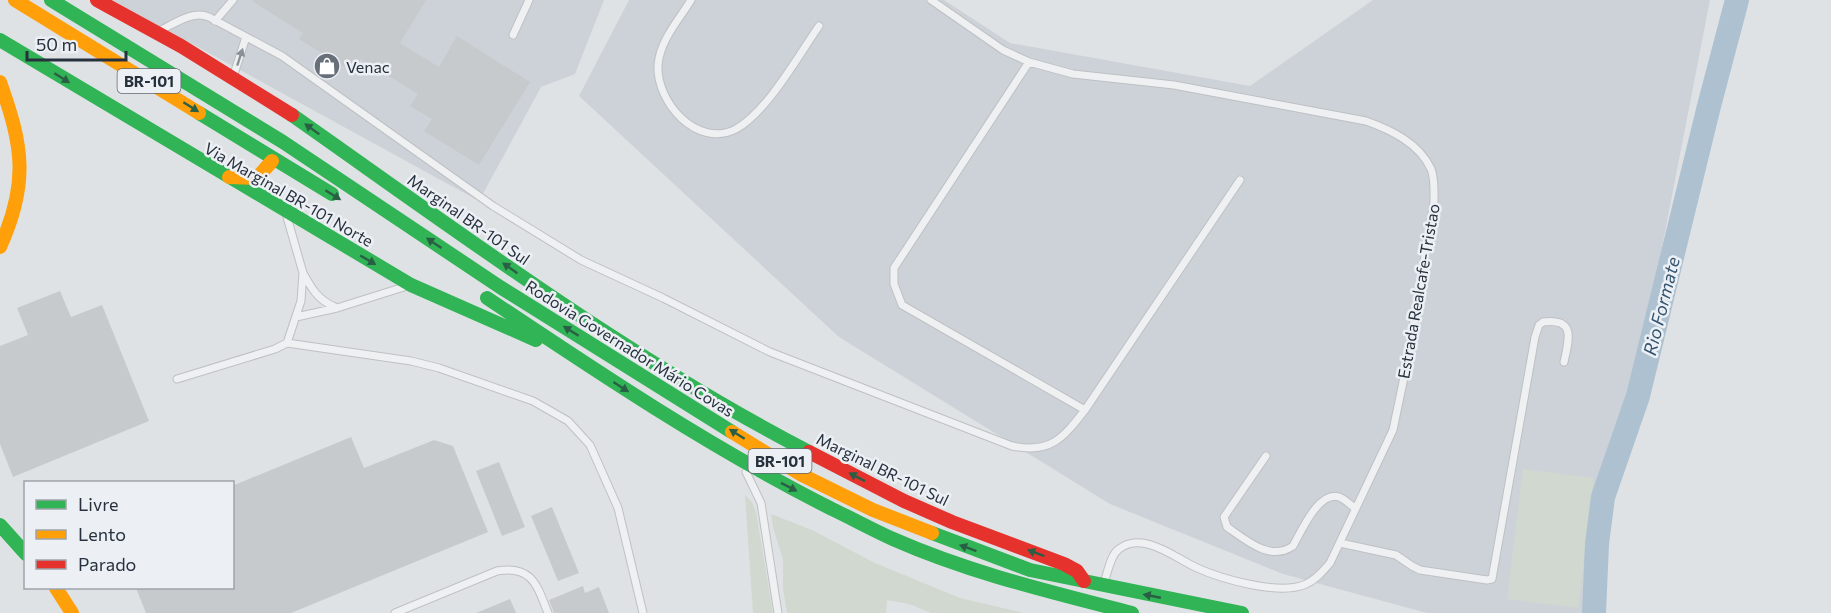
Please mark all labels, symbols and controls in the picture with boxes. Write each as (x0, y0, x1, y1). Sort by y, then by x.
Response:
scale bar (27, 24, 126, 62)
text: 50 m (36, 33, 77, 55)
one-way arrow (236, 48, 245, 66)
shop icon: Venac (312, 51, 342, 81)
place label: Venac (346, 57, 390, 76)
road number: BR-101 (118, 69, 180, 93)
one-way arrow (54, 72, 70, 83)
one-way arrow (183, 101, 199, 112)
one-way arrow (305, 123, 321, 135)
street label: Via Marginal BR-101 Norte (201, 138, 377, 250)
street label: Marginal BR-101 Sul (404, 170, 534, 268)
one-way arrow (325, 189, 341, 200)
street label: Estrada Realcafe-Tristao (1393, 202, 1443, 380)
one-way arrow (426, 237, 442, 248)
one-way arrow (360, 254, 376, 265)
water label: Rio Formate (1638, 254, 1684, 357)
one-way arrow (502, 263, 518, 274)
street label: Rodovia Governador Mário Covas (522, 276, 738, 420)
one-way arrow (563, 326, 580, 337)
one-way arrow (613, 382, 629, 393)
one-way arrow (729, 429, 745, 440)
street label: Marginal BR-101 Sul (814, 429, 952, 509)
road number: BR-101 (748, 449, 812, 473)
one-way arrow (848, 472, 865, 481)
legend (24, 481, 234, 589)
one-way arrow (780, 482, 797, 491)
text: Livre (78, 493, 119, 515)
text: Lento (78, 523, 126, 545)
one-way arrow (959, 542, 977, 552)
one-way arrow (1027, 548, 1045, 557)
text: Parado (78, 553, 136, 575)
one-way arrow (1142, 591, 1161, 600)

